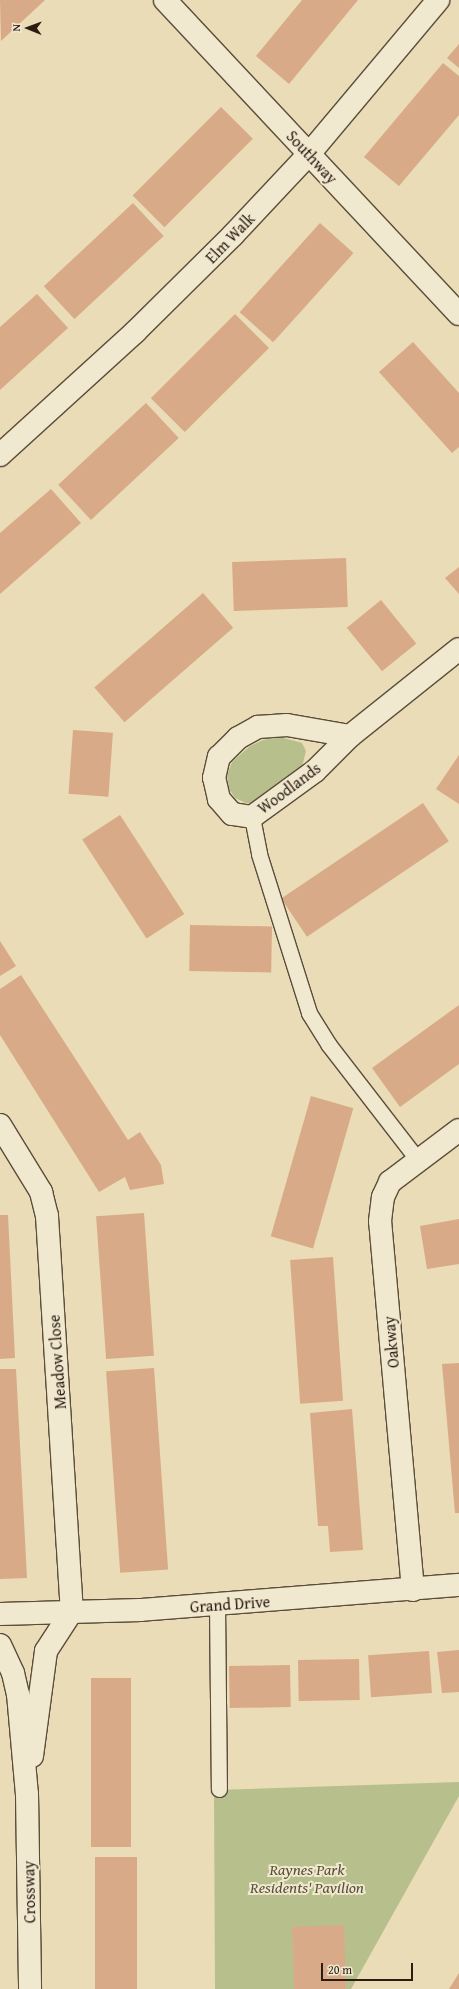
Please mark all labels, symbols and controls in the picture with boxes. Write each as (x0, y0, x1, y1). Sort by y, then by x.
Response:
north arrow (8, 8, 48, 48)
text: N (8, 24, 24, 32)
street label: Southway (283, 126, 341, 188)
street label: Elm Walk (201, 209, 259, 267)
street label: Woodlands (254, 758, 324, 818)
street label: Meadow Close (44, 1314, 70, 1410)
street label: Oakway (379, 1315, 403, 1369)
street label: Grand Drive (189, 1592, 271, 1616)
park label: Raynes Park Residents' Pavilion (250, 1859, 364, 1897)
street label: Crossway (19, 1861, 39, 1923)
scale bar (323, 1955, 415, 1981)
text: 20 m (328, 1961, 352, 1978)

